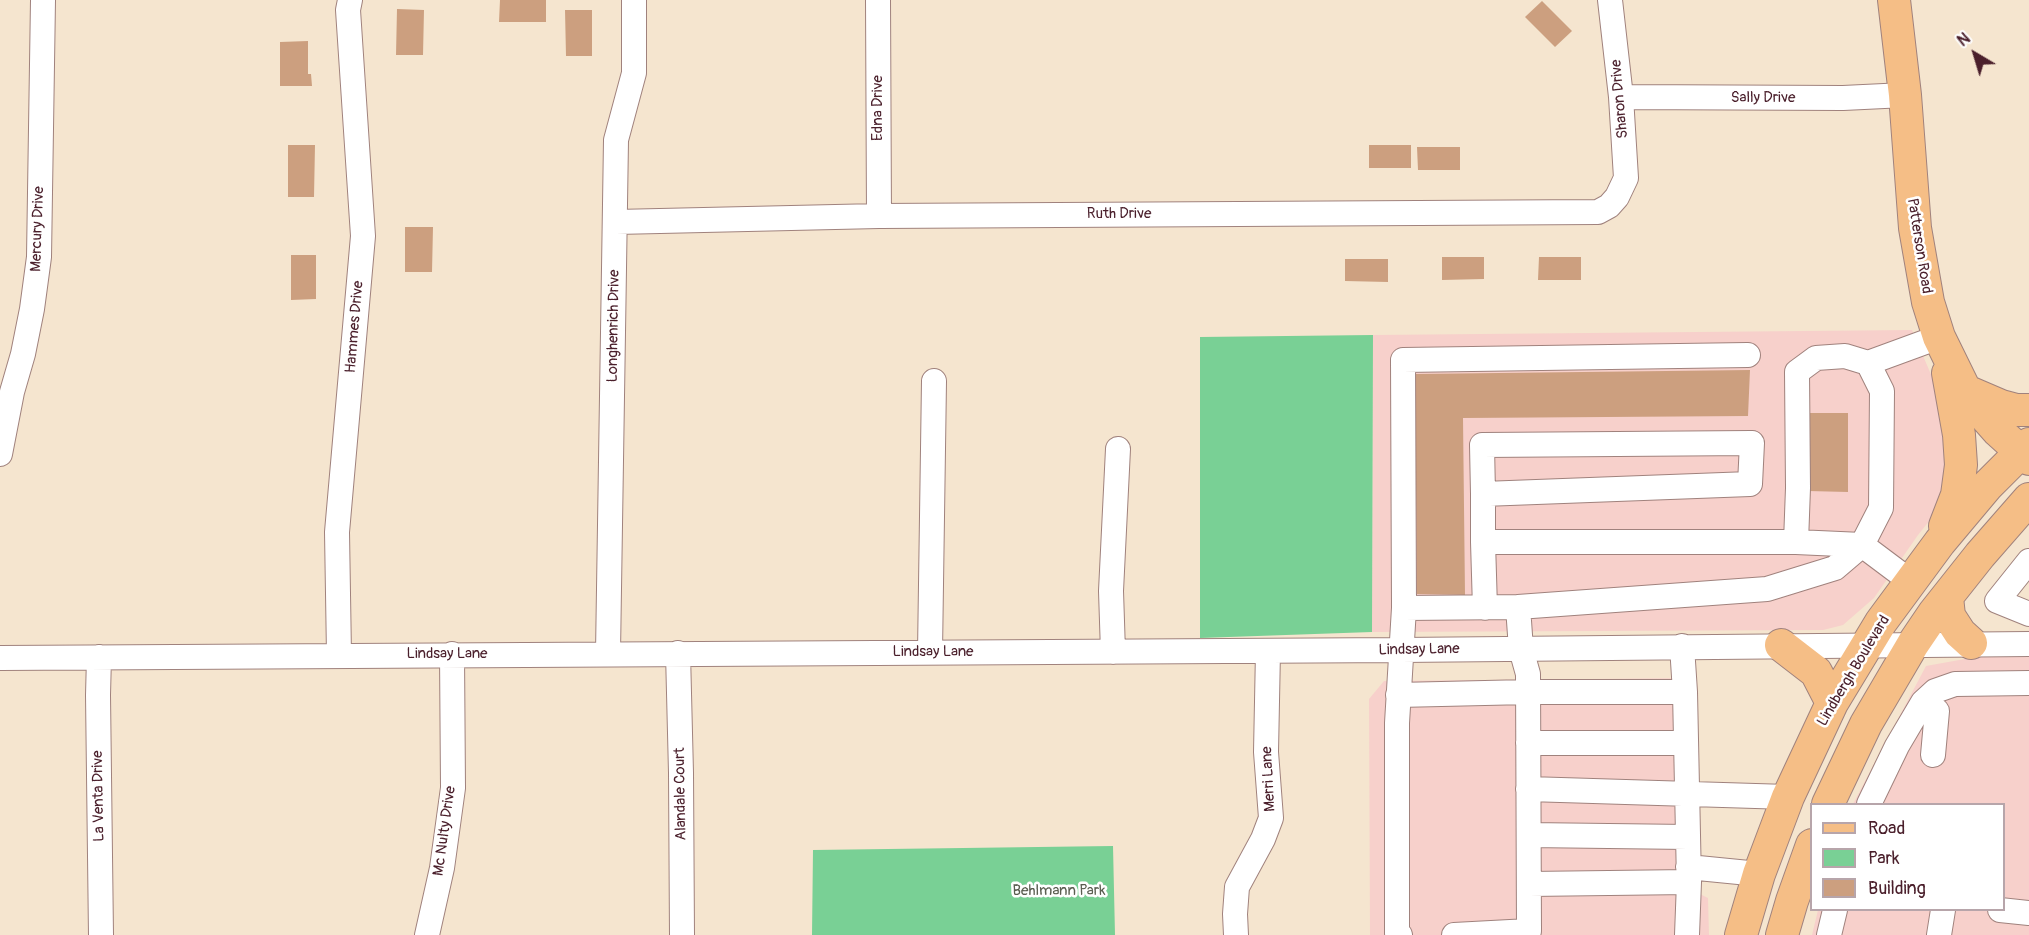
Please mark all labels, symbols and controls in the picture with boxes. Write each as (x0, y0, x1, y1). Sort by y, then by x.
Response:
north arrow (1945, 24, 2005, 84)
text: N (1953, 29, 1974, 51)
street label: Sharon Drive (1608, 59, 1632, 139)
street label: Edna Drive (869, 75, 887, 141)
street label: Sally Drive (1731, 89, 1795, 107)
street label: Mercury Drive (28, 186, 48, 272)
street label: Patterson Road (1903, 197, 1935, 295)
street label: Ruth Drive (1087, 205, 1151, 223)
street label: Longhenrich Drive (604, 269, 624, 383)
street label: Hammes Drive (342, 280, 368, 374)
street label: Lindbergh Boulevard (1814, 612, 1894, 730)
street label: Lindsay Lane (1378, 640, 1460, 660)
street label: Lindsay Lane (892, 643, 974, 661)
street label: Lindsay Lane (406, 645, 488, 663)
street label: Merri Lane (1258, 746, 1280, 812)
street label: Alandale Court (671, 747, 691, 841)
street label: La Venta Drive (89, 750, 109, 842)
street label: Mc Nulty Drive (430, 785, 460, 877)
legend (1810, 803, 2005, 911)
text: Road (1868, 817, 1905, 840)
text: Park (1868, 847, 1900, 870)
text: Building (1868, 877, 1926, 900)
park label: Behlmann Park (1013, 882, 1105, 900)

